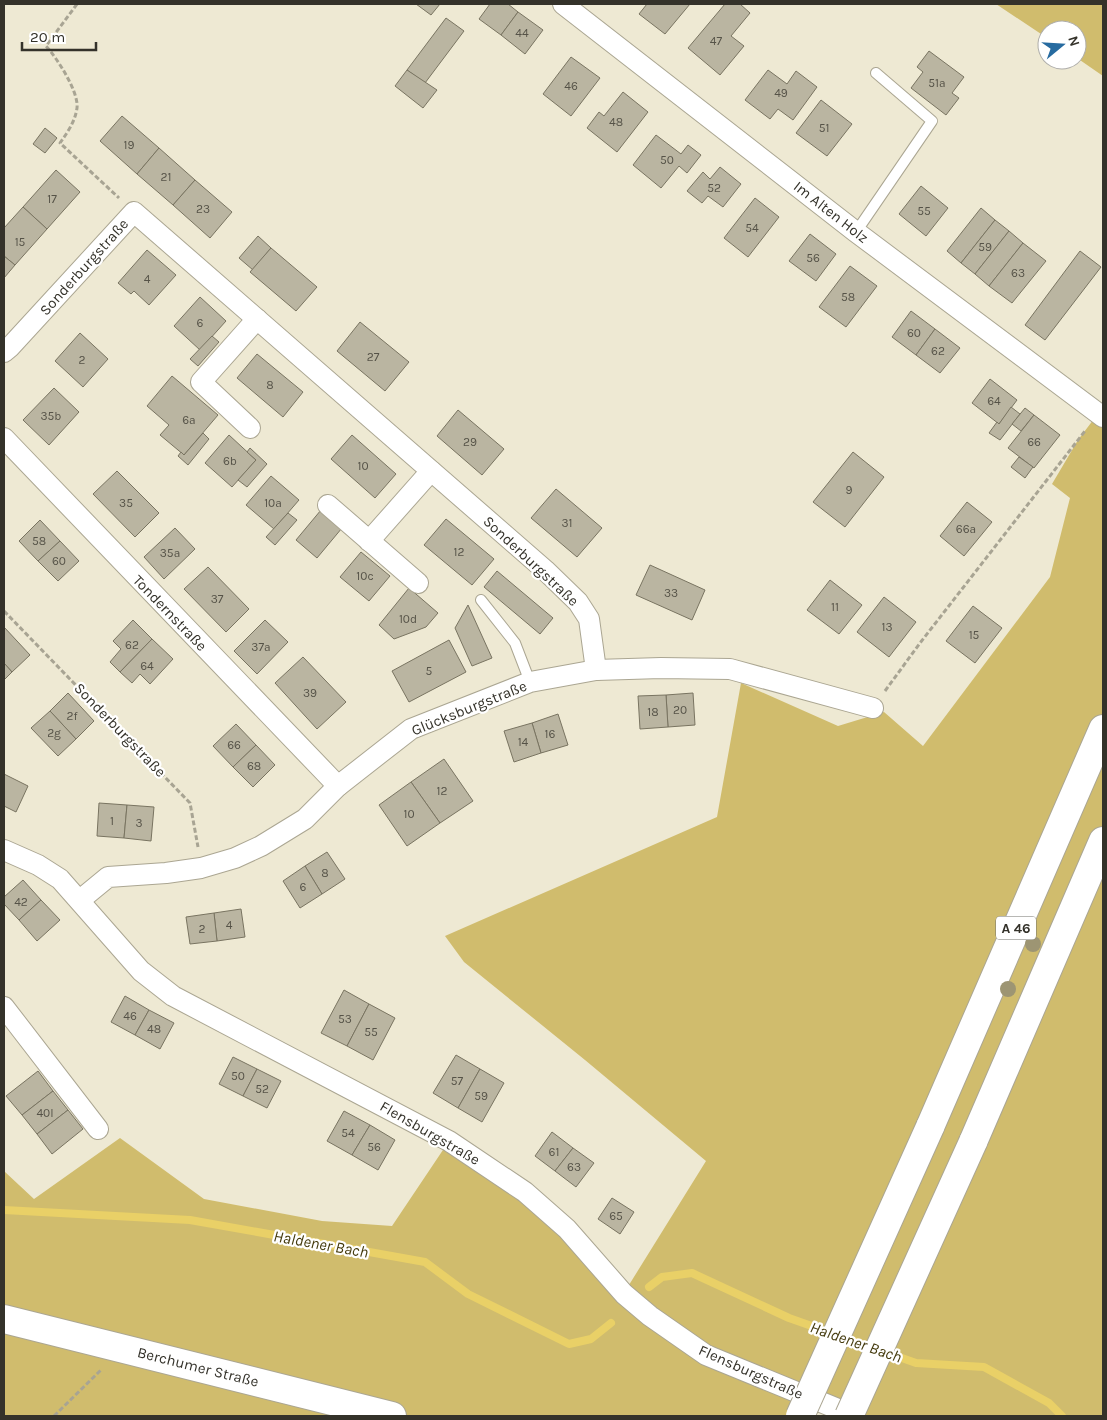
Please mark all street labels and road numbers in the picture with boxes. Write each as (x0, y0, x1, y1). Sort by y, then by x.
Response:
street label: Im Alten Holz (790, 177, 872, 247)
street label: Sonderburgstraße (36, 215, 132, 319)
street label: Sonderburgstraße (479, 512, 583, 610)
street label: Tondernstraße (129, 571, 211, 655)
street label: Glücksburgstraße (409, 677, 529, 739)
street label: Sonderburgstraße (70, 679, 170, 781)
road number: A 46 (996, 916, 1036, 940)
street label: Flensburgstraße (377, 1097, 483, 1169)
street label: Flensburgstraße (696, 1341, 806, 1403)
street label: Berchumer Straße (135, 1343, 261, 1391)

